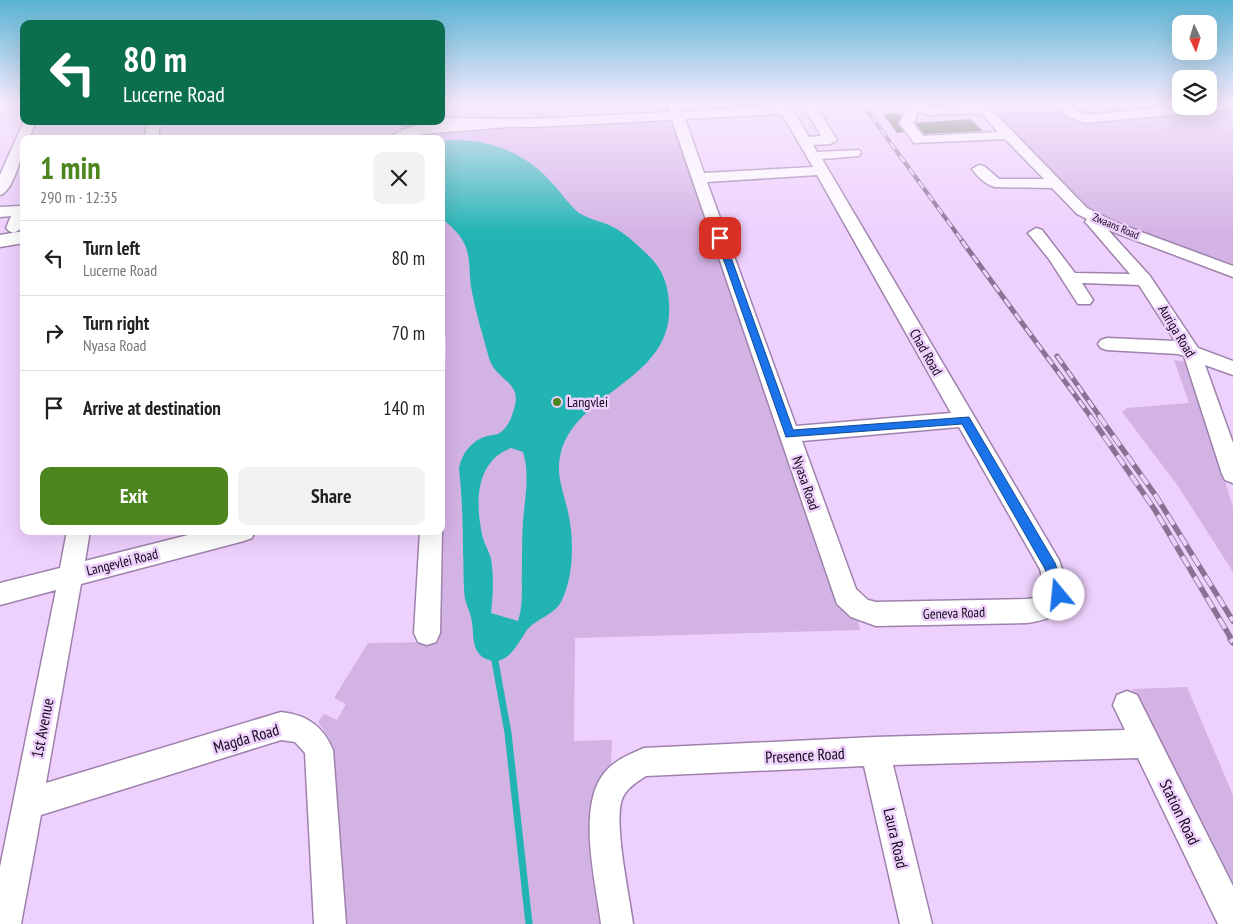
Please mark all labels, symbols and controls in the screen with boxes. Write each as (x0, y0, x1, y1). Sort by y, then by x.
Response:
north arrow (1172, 15, 1218, 60)
map controls (1172, 15, 1217, 115)
text: 80 m (123, 36, 187, 82)
icon: left (40, 40, 105, 105)
button: layers (1172, 70, 1217, 115)
text: Lucerne Road (123, 80, 225, 108)
text: 1 min (40, 148, 101, 187)
button: close (373, 152, 425, 204)
text: 290 m · 12:35 (40, 187, 118, 207)
street label: Zwaans Road (1090, 210, 1142, 242)
pin (699, 217, 741, 259)
icon: arrive (706, 224, 734, 252)
text: Turn left (83, 236, 140, 260)
icon: left (40, 244, 68, 272)
text: 80 m (392, 246, 425, 270)
text: Lucerne Road (83, 260, 157, 280)
street label: Auriga Road (1154, 301, 1200, 361)
text: Turn right (83, 311, 149, 335)
icon: right (40, 319, 68, 347)
text: 70 m (392, 321, 425, 345)
street label: Chad Road (905, 325, 947, 379)
text: Nyasa Road (83, 335, 147, 355)
place label: Langvlei (567, 393, 608, 411)
icon: arrive (40, 394, 68, 422)
text: Arrive at destination (83, 396, 221, 420)
text: 140 m (383, 396, 425, 420)
marker: Langvlei (551, 396, 563, 408)
street label: Nyasa Road (788, 454, 824, 512)
button: Exit (40, 467, 228, 525)
button: Share (238, 467, 425, 525)
street label: Langevlei Road (84, 544, 160, 580)
position arrow (1032, 568, 1084, 620)
street label: Geneva Road (923, 603, 985, 623)
street label: 1st Avenue (26, 696, 58, 760)
street label: Magda Road (211, 719, 281, 757)
street label: Presence Road (765, 743, 845, 767)
street label: Station Road (1156, 776, 1204, 848)
street label: Laura Road (879, 806, 913, 870)

